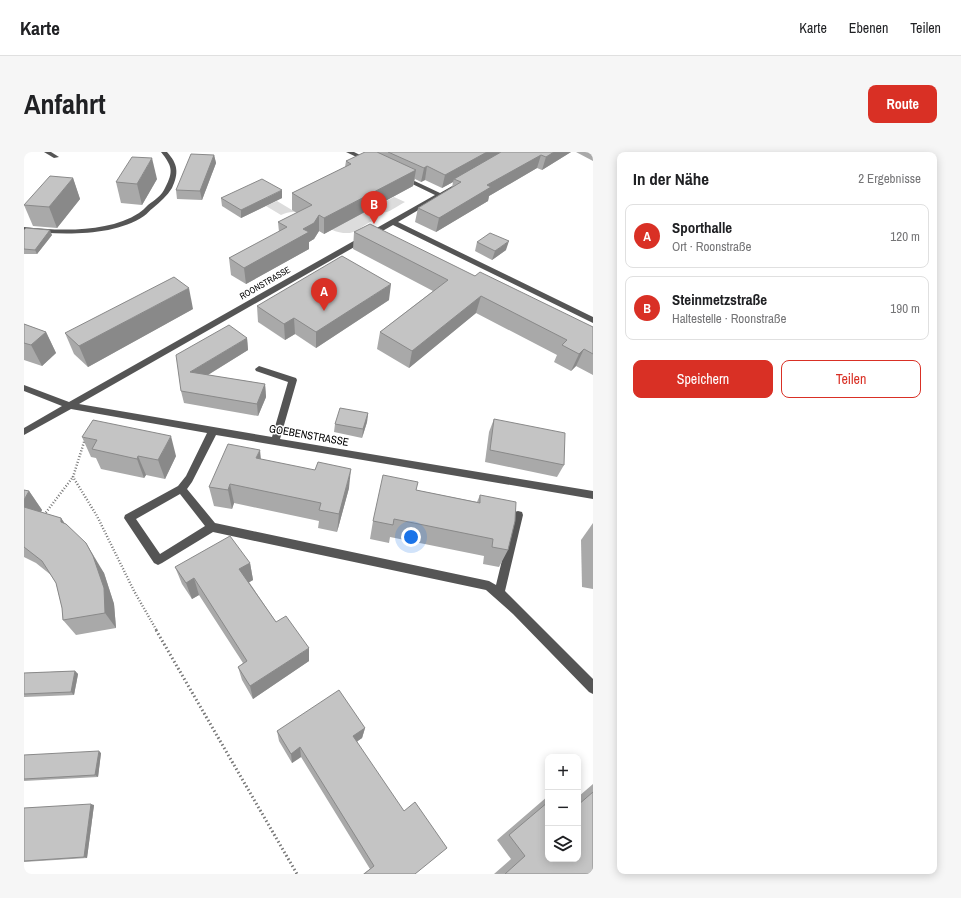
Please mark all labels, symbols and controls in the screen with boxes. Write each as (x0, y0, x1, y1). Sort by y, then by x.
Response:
text: Karte (20, 15, 60, 41)
text: Karte (799, 19, 827, 37)
text: Ebenen (849, 19, 888, 37)
text: Teilen (910, 19, 941, 37)
text: Anfahrt (24, 85, 106, 123)
button: Route (868, 85, 937, 123)
text: In der Nähe (633, 167, 709, 190)
text: 2 Ergebnisse (858, 170, 921, 187)
pin: B (361, 191, 387, 224)
text: Sporthalle (672, 217, 732, 238)
text: A (643, 228, 651, 245)
text: 120 m (890, 228, 920, 245)
text: Ort · Roonstraße (672, 238, 751, 255)
street label: ROONSTRASSE (237, 264, 293, 302)
pin: A (311, 278, 337, 311)
text: Steinmetzstraße (672, 289, 767, 310)
text: B (643, 300, 651, 317)
text: 190 m (890, 300, 920, 317)
text: Haltestelle · Roonstraße (672, 310, 786, 327)
button: Speichern (633, 360, 773, 398)
button: Teilen (781, 360, 921, 398)
street label: GOEBENSTRASSE (268, 421, 350, 449)
your location (401, 527, 421, 547)
map controls (545, 754, 581, 862)
button: + (545, 754, 581, 790)
button: − (545, 790, 581, 826)
button: layers (545, 826, 581, 862)

